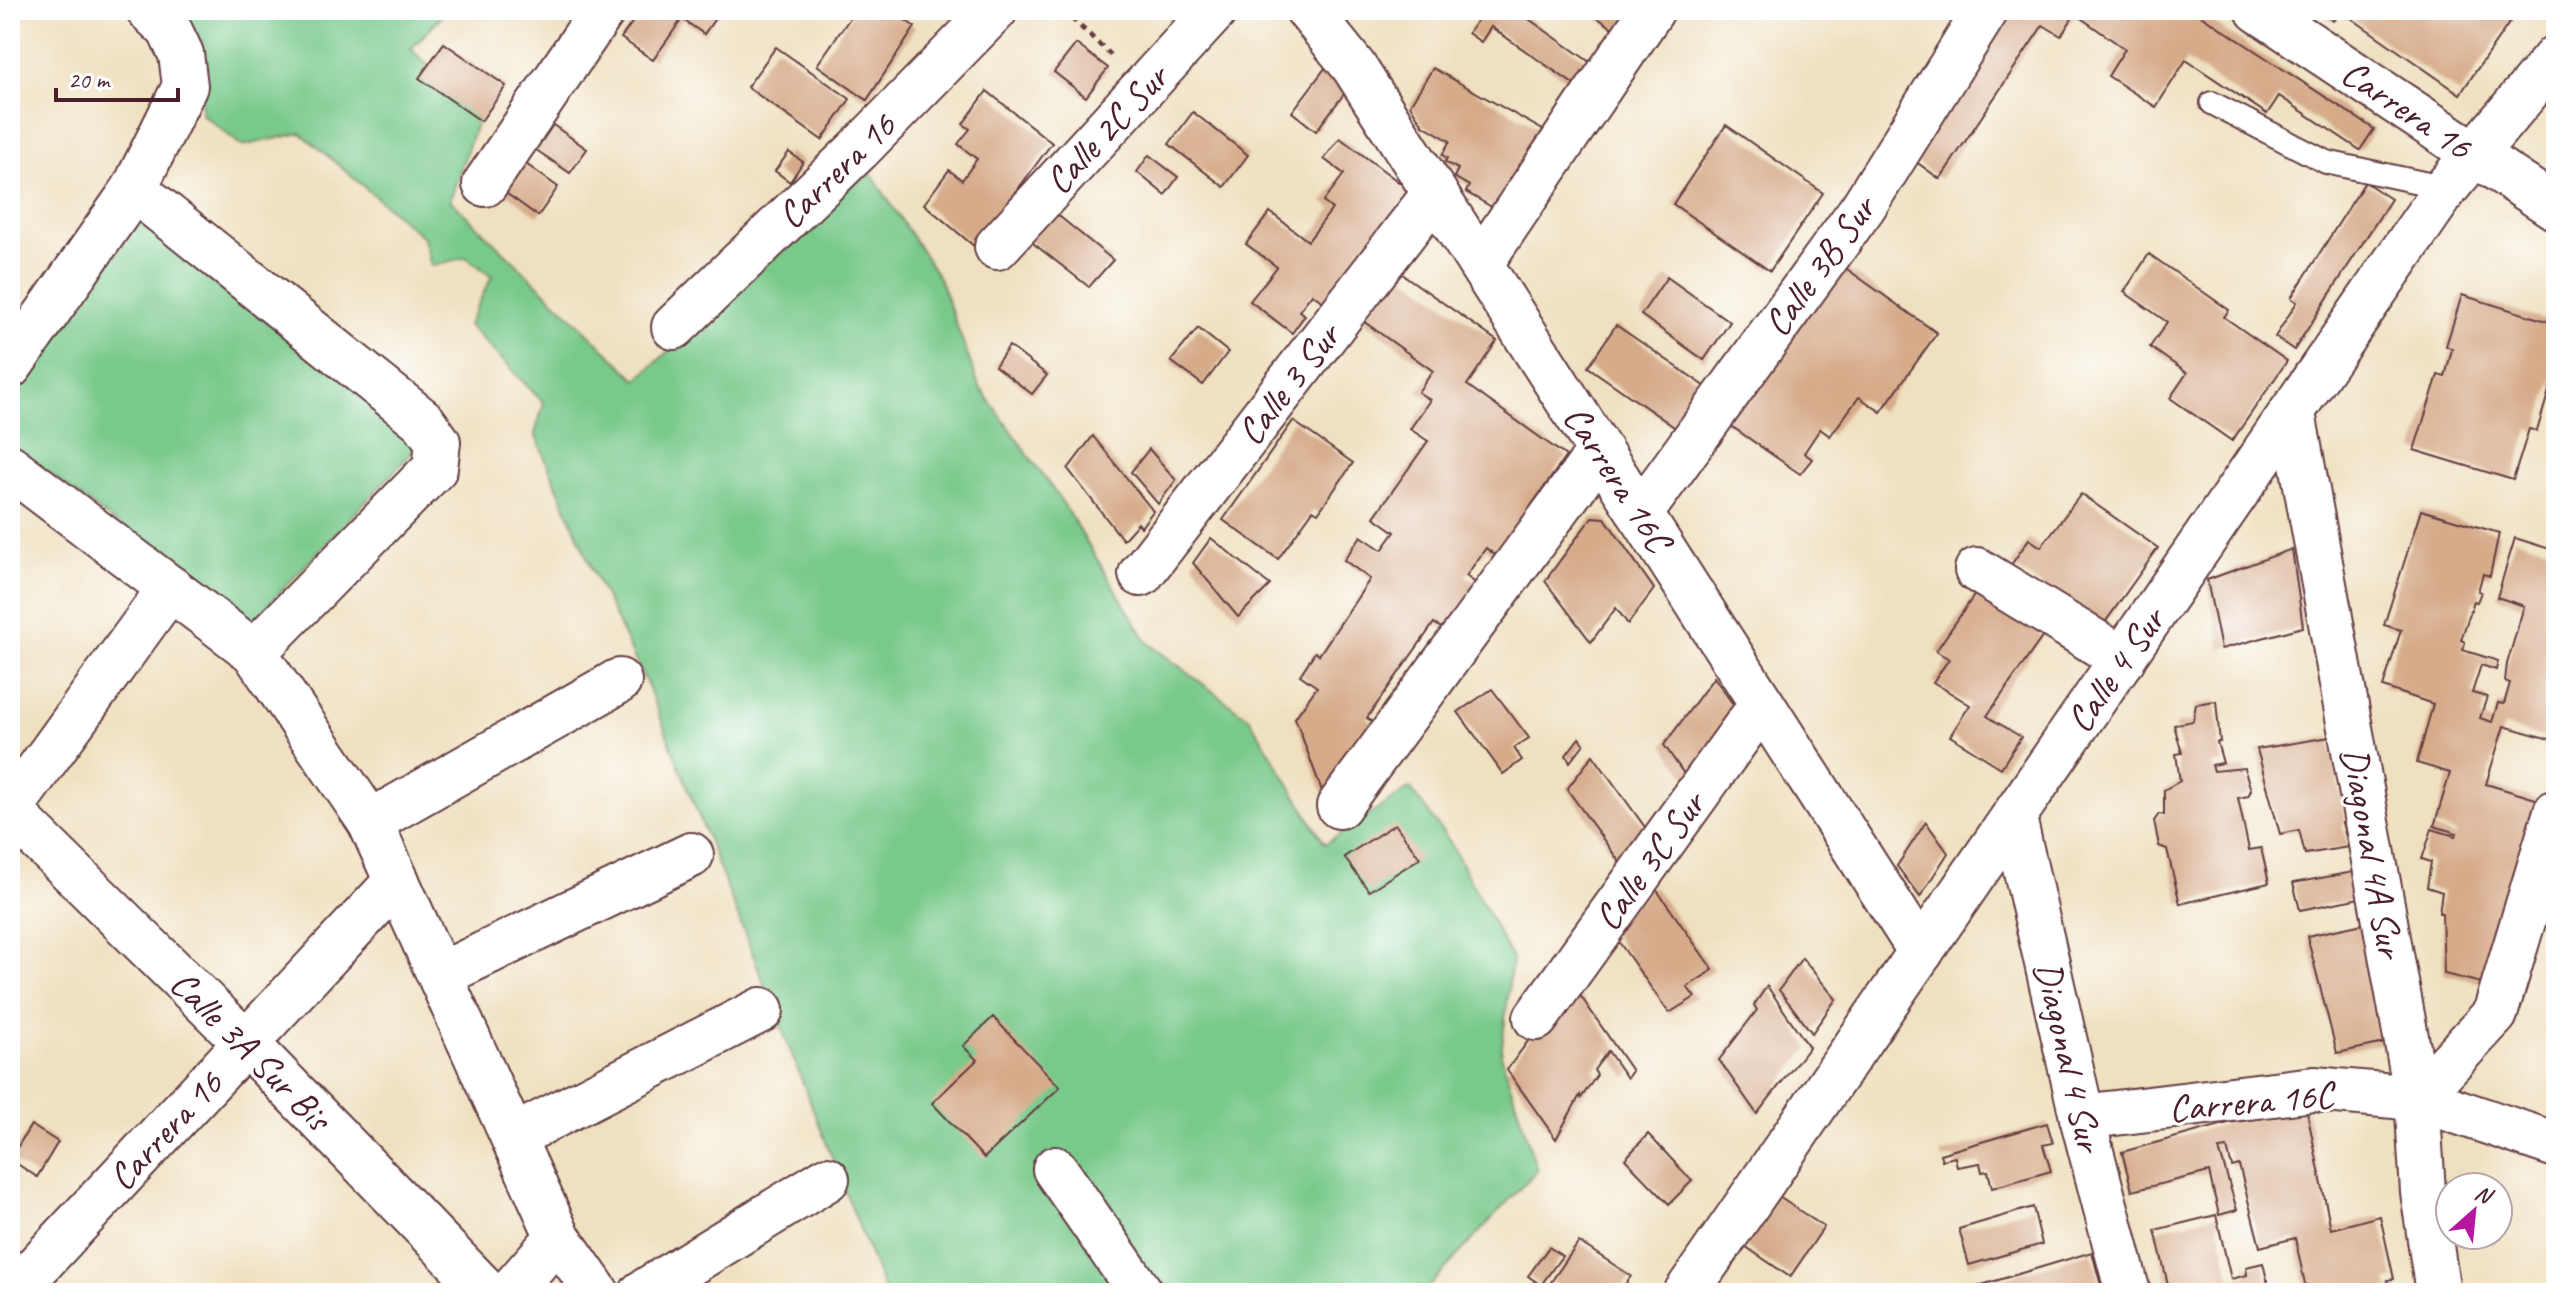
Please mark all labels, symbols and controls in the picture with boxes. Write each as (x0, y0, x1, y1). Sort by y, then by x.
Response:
street label: Carrera 16 (2333, 49, 2482, 171)
scale bar (56, 52, 178, 102)
street label: Calle 2C Sur (1035, 52, 1181, 204)
text: 20 m (68, 65, 111, 95)
street label: Carrera 16 (767, 101, 907, 238)
street label: Calle 3B Sur (1753, 184, 1888, 345)
street label: Calle 3 Sur (1227, 311, 1353, 454)
street label: Carrera 16C (1553, 396, 1684, 564)
street label: Calle 4 Sur (2056, 596, 2177, 741)
street label: Diagonal 4A Sur (2331, 744, 2415, 965)
street label: Calle 3C Sur (1584, 780, 1718, 940)
street label: Diagonal 4 Sur (2024, 957, 2114, 1160)
street label: Calle 3A Sur Bis (160, 960, 343, 1143)
street label: Carrera 16 (98, 1059, 234, 1200)
street label: Carrera 16C (2167, 1071, 2339, 1132)
north arrow (2434, 1171, 2514, 1251)
text: N (2470, 1179, 2498, 1211)

